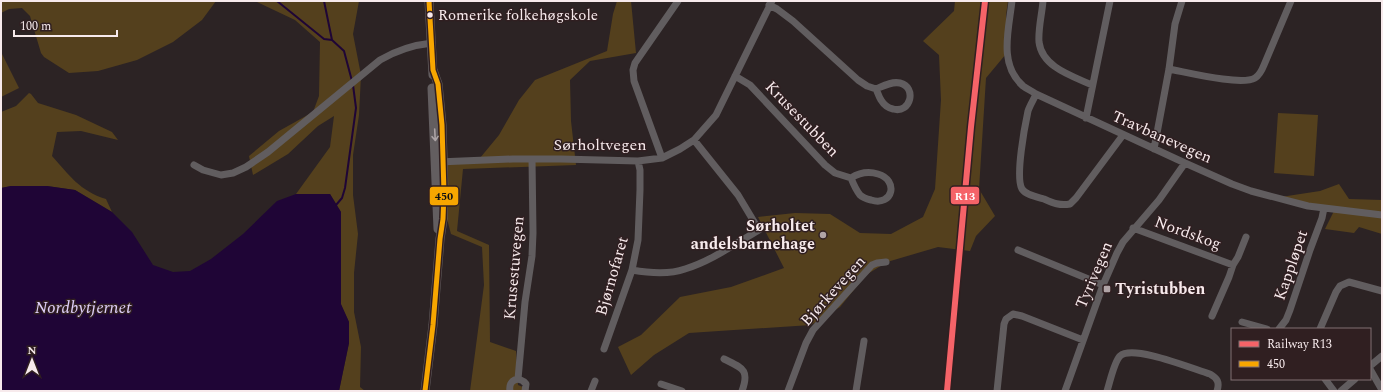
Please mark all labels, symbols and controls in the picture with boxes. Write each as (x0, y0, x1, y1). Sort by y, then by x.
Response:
place label: Romerike folkehøgskole (438, 4, 598, 27)
marker: Romerike folkehøgskole (425, 10, 435, 20)
scale bar (14, 12, 117, 38)
text: 100 m (20, 17, 51, 36)
street label: Krusestubben (759, 75, 845, 163)
street label: Travbanevegen (1108, 104, 1216, 170)
one-way arrow (431, 128, 439, 141)
street label: Sørholtvegen (553, 133, 647, 157)
line badge: 450 (429, 186, 459, 206)
line badge: R13 (950, 186, 980, 205)
text: 450 (435, 188, 453, 205)
text: R13 (955, 188, 975, 205)
street label: Nordskog (1151, 210, 1225, 256)
place label: Sørholtet andelsbarnehage (691, 214, 815, 256)
street label: Krusestuvegen (498, 215, 530, 321)
street label: Kappløpet (1268, 226, 1314, 303)
marker: Sørholtet andelsbarnehage (818, 230, 828, 240)
street label: Bjørnofaret (589, 233, 635, 319)
street label: Tyrivegen (1069, 238, 1119, 312)
street label: Bjørkevegen (795, 250, 871, 332)
place label: Tyristubben (1115, 277, 1205, 301)
marker: Tyristubben (1102, 284, 1112, 294)
water label: Nordbytjernet (35, 295, 132, 321)
legend (1231, 328, 1371, 380)
text: Railway R13 (1267, 335, 1332, 354)
north arrow (12, 340, 52, 380)
text: N (28, 342, 37, 359)
text: 450 (1267, 355, 1285, 374)

